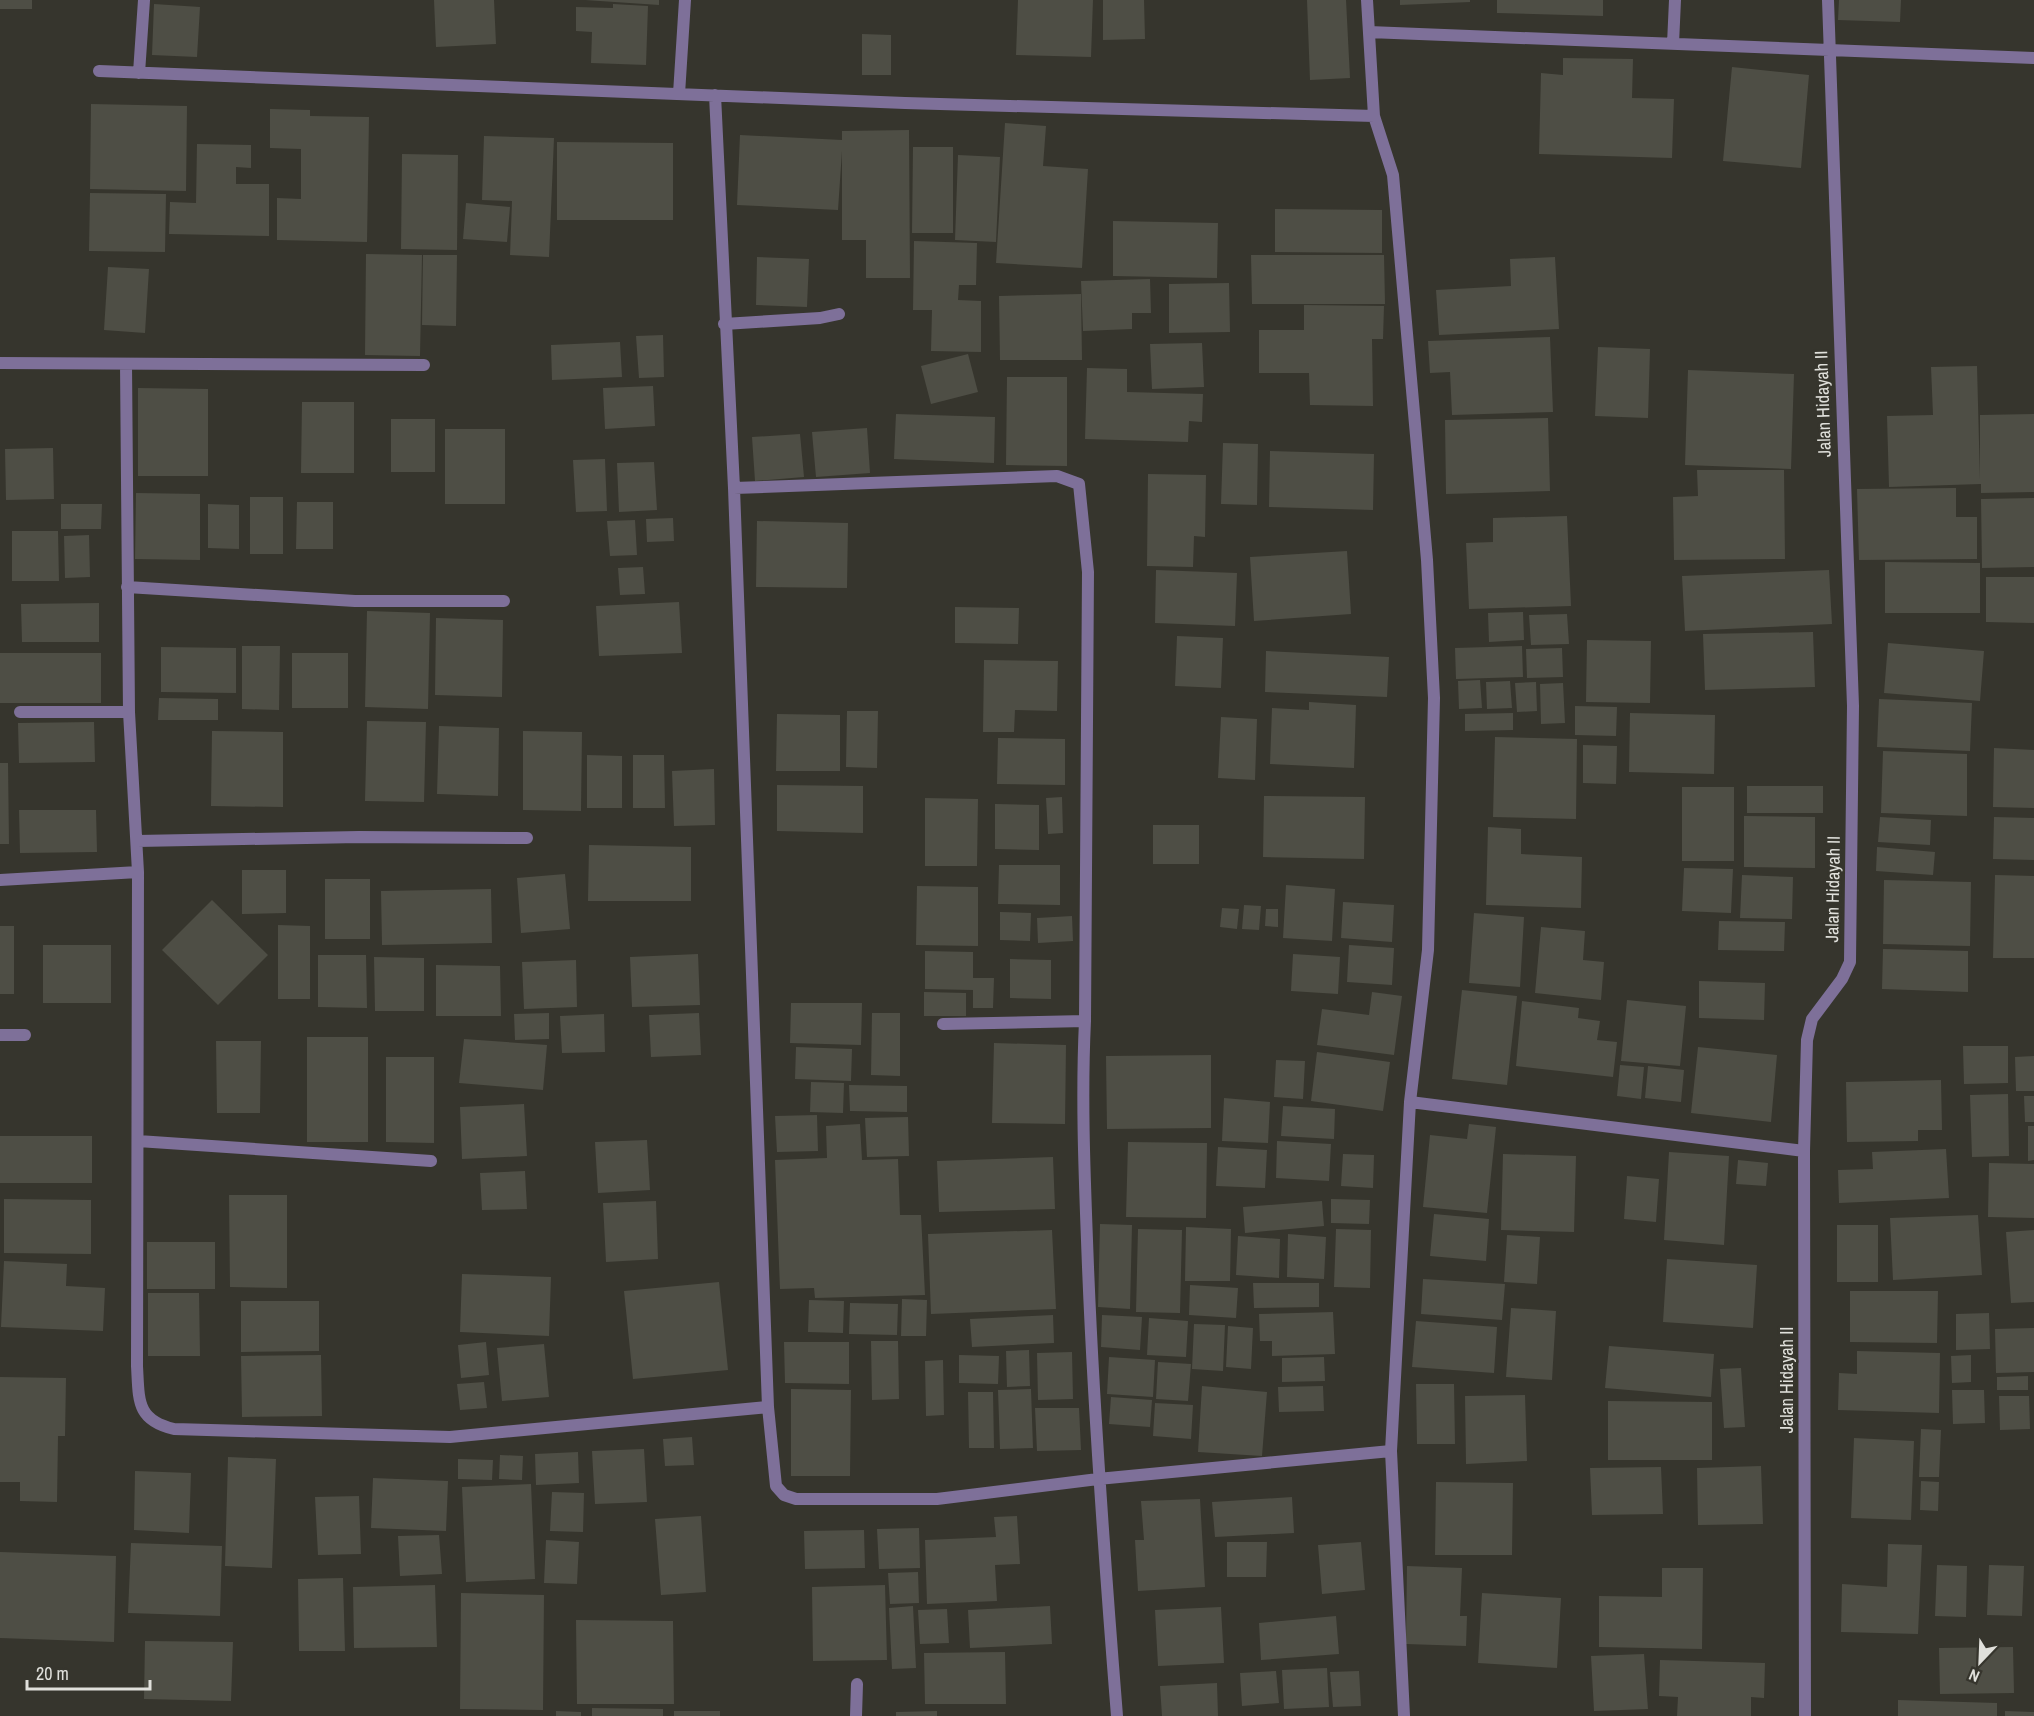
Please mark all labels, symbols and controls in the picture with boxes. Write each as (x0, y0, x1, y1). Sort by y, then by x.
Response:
street label: Jalan Hidayah II (1808, 350, 1837, 458)
street label: Jalan Hidayah II (1819, 835, 1846, 943)
street label: Jalan Hidayah II (1774, 1327, 1799, 1433)
north arrow (1950, 1632, 2010, 1692)
scale bar (27, 1653, 150, 1691)
text: 20 m (36, 1661, 69, 1686)
text: N (1965, 1664, 1983, 1688)

